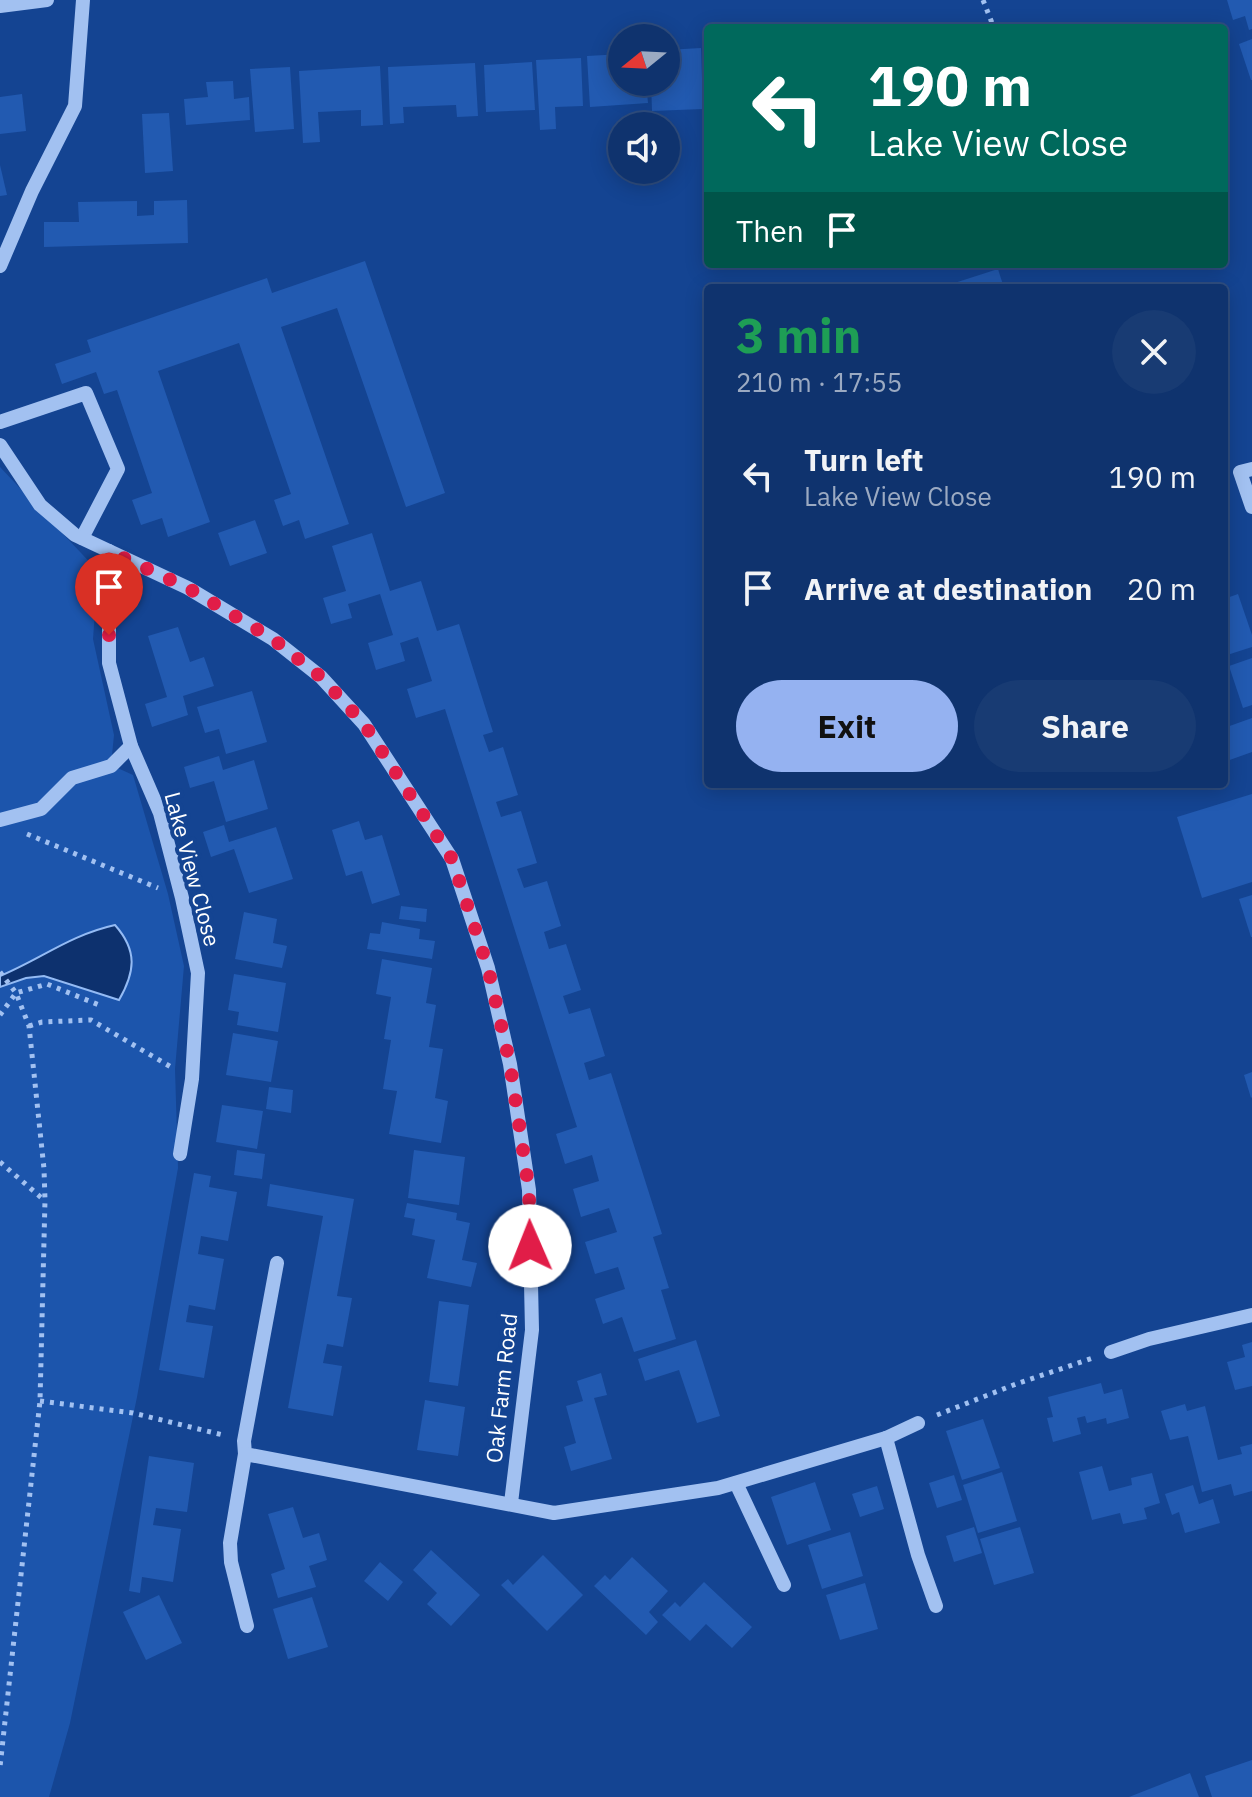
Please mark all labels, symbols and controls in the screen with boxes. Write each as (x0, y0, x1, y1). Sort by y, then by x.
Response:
north arrow (608, 24, 680, 96)
map controls (608, 24, 680, 184)
text: 190 m (868, 49, 1032, 121)
icon: left (736, 56, 840, 160)
button: sound (608, 112, 680, 184)
text: Lake View Close (868, 119, 1128, 166)
icon: arrive (820, 208, 864, 252)
text: Then (736, 211, 804, 250)
text: 3 min (736, 304, 861, 366)
button: close (1112, 310, 1196, 394)
text: 210 m · 17:55 (736, 365, 902, 399)
text: Turn left (804, 440, 923, 479)
icon: left (736, 454, 780, 498)
text: 190 m (1109, 457, 1196, 496)
text: Lake View Close (804, 479, 992, 513)
pin (75, 553, 143, 635)
icon: arrive (87, 565, 131, 609)
icon: arrive (736, 566, 780, 610)
text: Arrive at destination (804, 569, 1092, 608)
text: 20 m (1127, 569, 1196, 608)
button: Exit (736, 680, 958, 772)
button: Share (974, 680, 1196, 772)
street label: Lake View Close (158, 788, 228, 950)
position arrow (488, 1204, 572, 1288)
street label: Oak Farm Road (479, 1312, 523, 1464)

